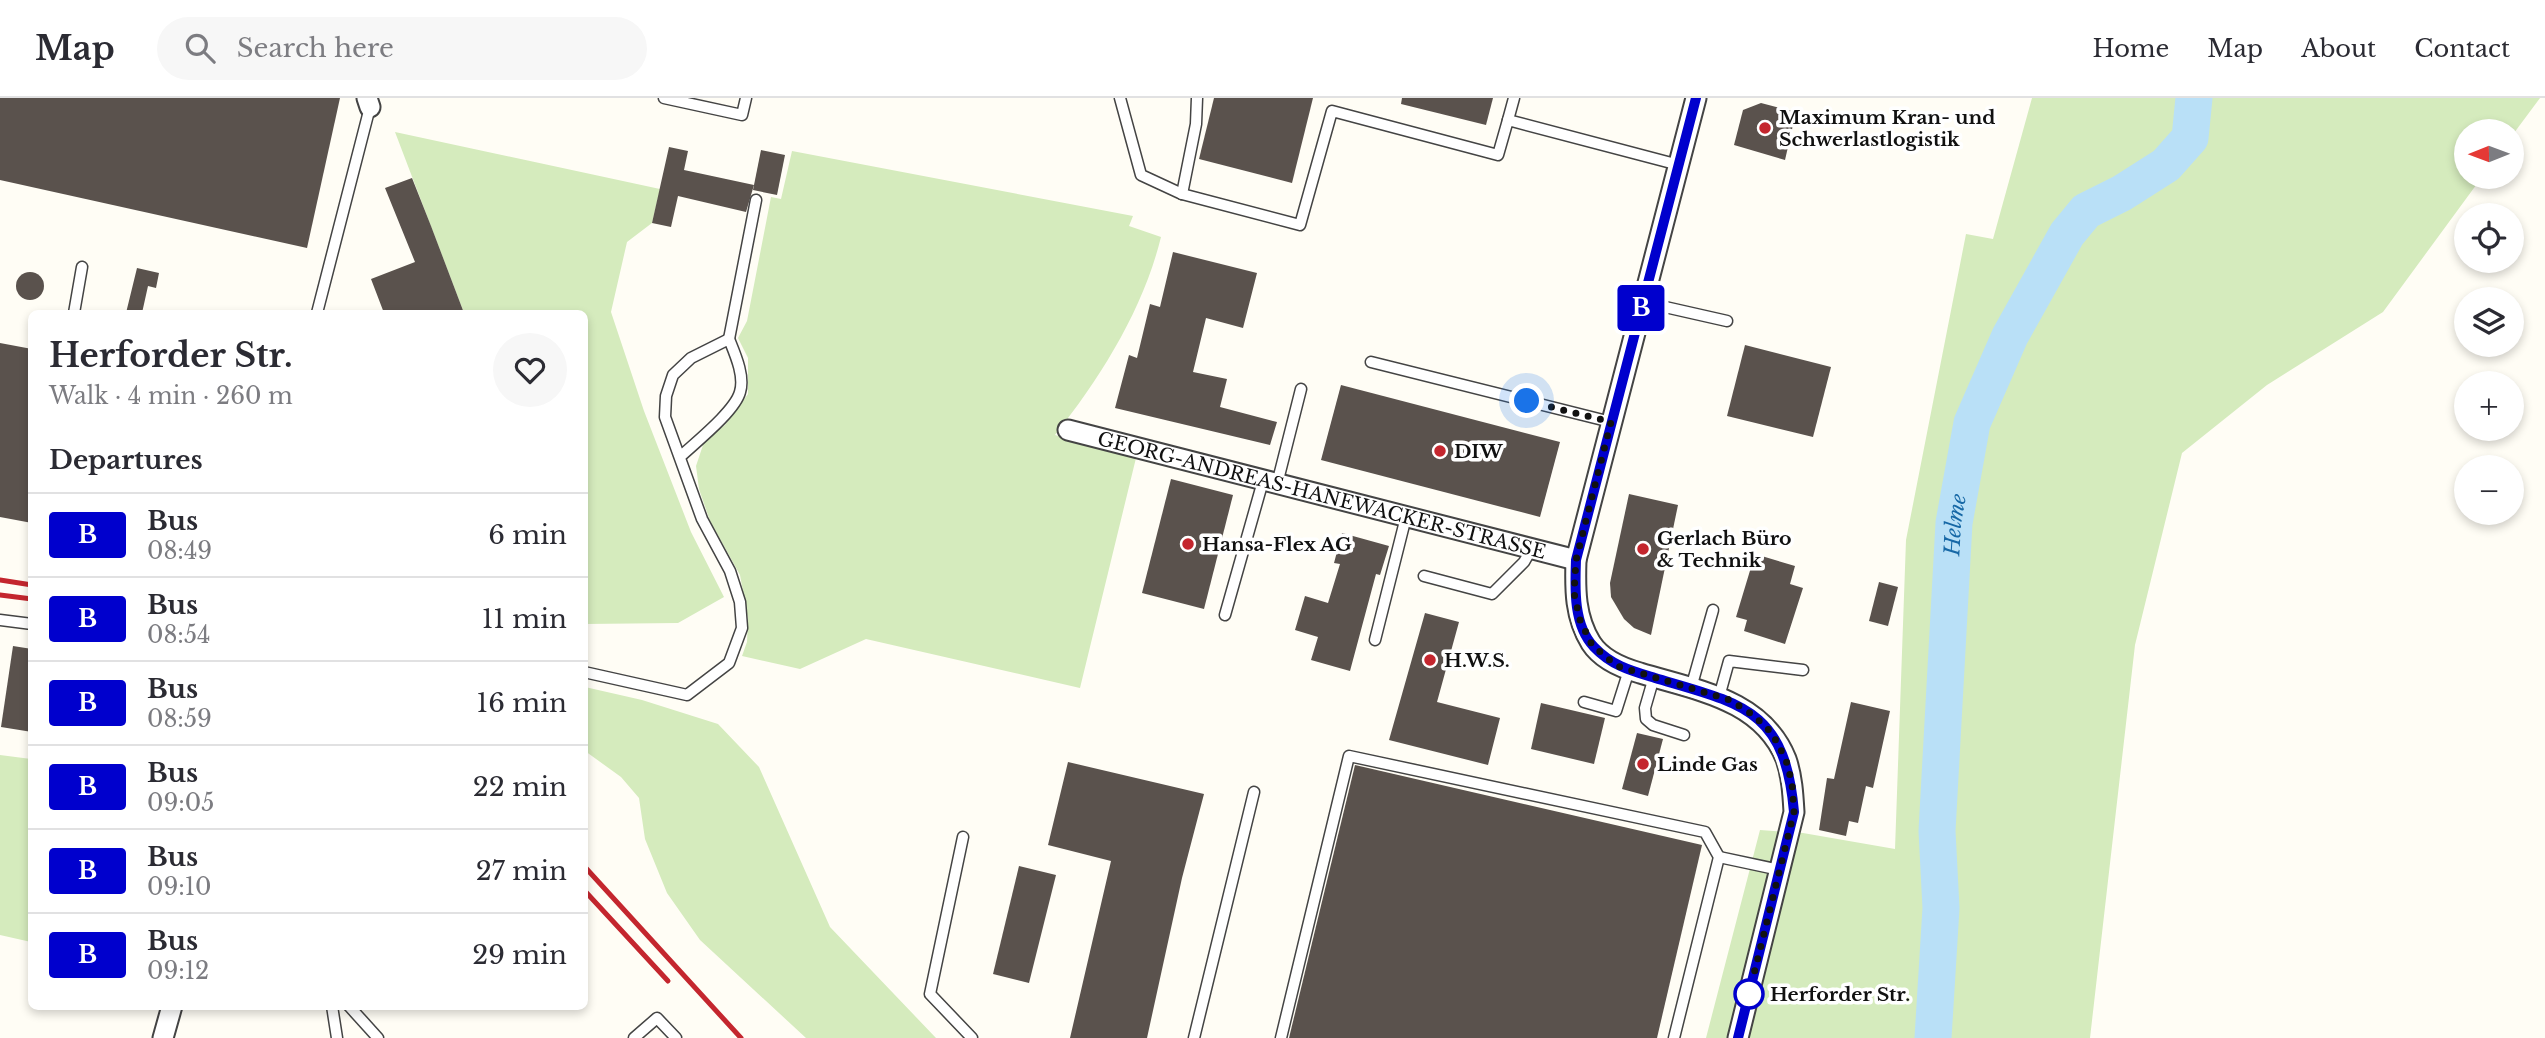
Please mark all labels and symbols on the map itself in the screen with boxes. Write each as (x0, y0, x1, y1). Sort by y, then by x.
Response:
place label: Maximum Kran- und Schwerlastlogistik (1779, 106, 1995, 151)
north arrow (2454, 119, 2524, 189)
marker: Maximum Kran- und Schwerlastlogistik (1757, 120, 1773, 136)
line badge: B (1618, 285, 1664, 331)
your location (1509, 383, 1544, 418)
street label: GEORG-ANDREAS-HANEWACKER-STRASSE (1095, 427, 1548, 563)
place label: DIW (1454, 440, 1503, 463)
marker: DIW (1432, 443, 1448, 459)
water label: Helme (1939, 491, 1972, 558)
place label: Gerlach Büro & Technik (1657, 527, 1792, 572)
place label: Hansa-Flex AG (1202, 533, 1352, 556)
marker: Hansa-Flex AG (1180, 536, 1196, 552)
marker: Gerlach Büro & Technik (1635, 541, 1651, 557)
place label: H.W.S. (1444, 649, 1510, 672)
marker: H.W.S. (1422, 652, 1438, 668)
place label: Linde Gas (1657, 753, 1758, 776)
marker: Linde Gas (1635, 756, 1651, 772)
marker: Herforder Str. (1734, 979, 1764, 1009)
place label: Herforder Str. (1770, 983, 1910, 1006)

